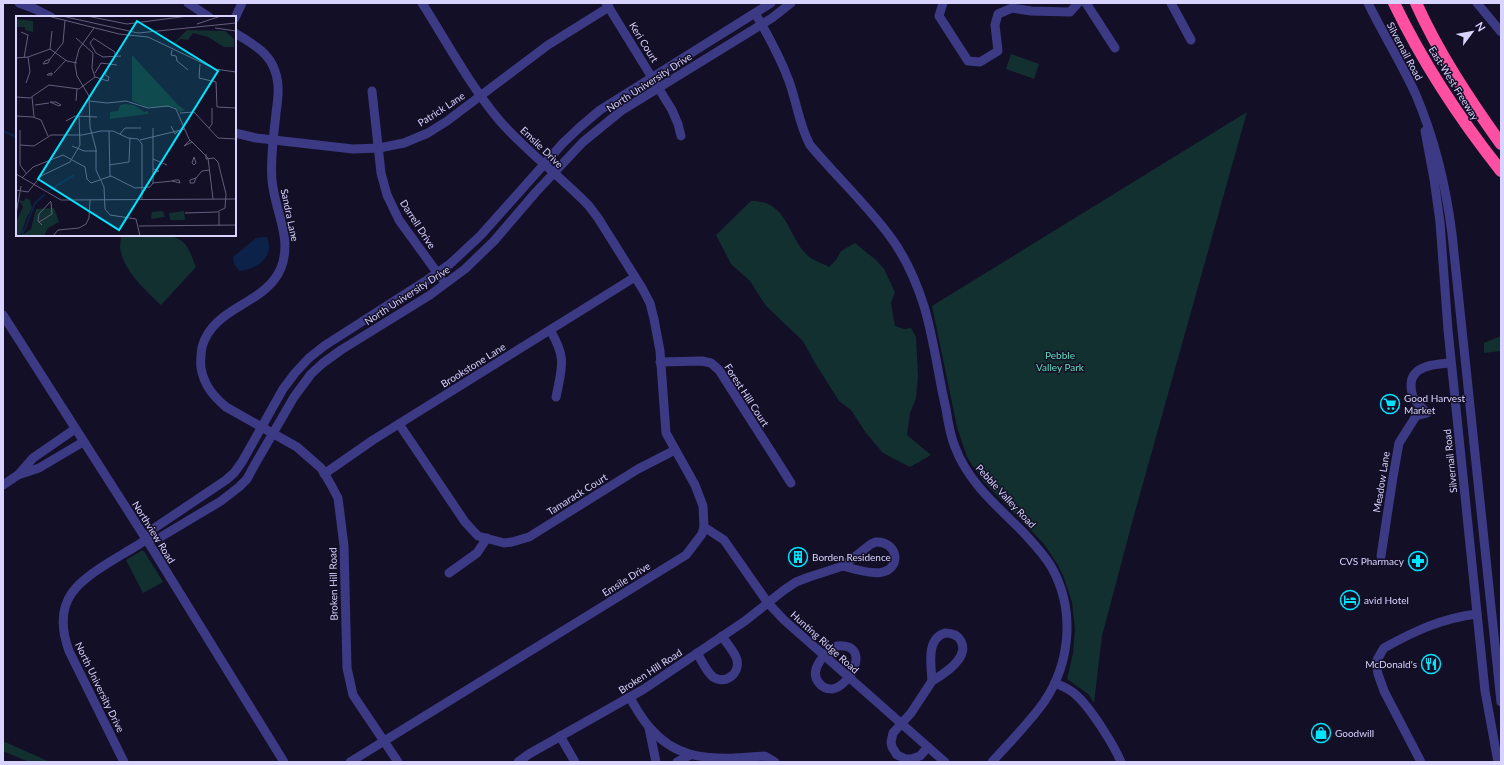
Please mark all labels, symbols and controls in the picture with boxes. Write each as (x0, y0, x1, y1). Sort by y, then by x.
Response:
north arrow (1452, 12, 1492, 52)
inset map (16, 16, 236, 236)
text: N (1473, 19, 1489, 33)
street label: Keri Court (627, 20, 661, 65)
street label: Silvernail Road (1385, 20, 1425, 82)
street label: East-West Freeway (1426, 44, 1482, 123)
street label: North University Drive (604, 50, 694, 114)
street label: Patrick Lane (415, 89, 467, 129)
street label: Emslie Drive (518, 124, 566, 170)
street label: Sandra Lane (279, 188, 301, 242)
street label: Darrell Drive (398, 197, 438, 251)
street label: North University Drive (362, 263, 452, 327)
street label: Brookstone Lane (438, 340, 508, 390)
park label: Pebble Valley Park (1036, 349, 1085, 373)
street label: Forest Hill Court (722, 361, 772, 429)
place label: Good Harvest Market (1404, 392, 1465, 416)
supermarket icon: Good Harvest Market (1379, 393, 1401, 415)
street label: Silvernail Road (1441, 428, 1459, 494)
street label: Meadow Lane (1370, 451, 1392, 513)
street label: Pebble Valley Road (973, 462, 1039, 530)
street label: Tamarack Court (545, 470, 610, 517)
street label: Northview Road (130, 499, 178, 565)
building icon: Borden Residence (787, 546, 809, 568)
street label: Broken Hill Road (326, 547, 340, 621)
pharmacy icon: CVS Pharmacy (1407, 550, 1429, 572)
place label: Borden Residence (812, 551, 891, 563)
place label: CVS Pharmacy (1339, 555, 1405, 567)
street label: Emsile Drive (600, 559, 652, 599)
hotel icon: avid Hotel (1339, 589, 1361, 611)
place label: avid Hotel (1364, 594, 1409, 606)
street label: Hunting Ridge Road (788, 608, 862, 676)
street label: North University Drive (73, 640, 127, 734)
street label: Broken Hill Road (616, 646, 684, 696)
restaurant icon: McDonald's (1420, 653, 1442, 675)
place label: McDonald's (1365, 658, 1417, 670)
shop icon: Goodwill (1310, 722, 1332, 744)
place label: Goodwill (1335, 727, 1374, 739)

